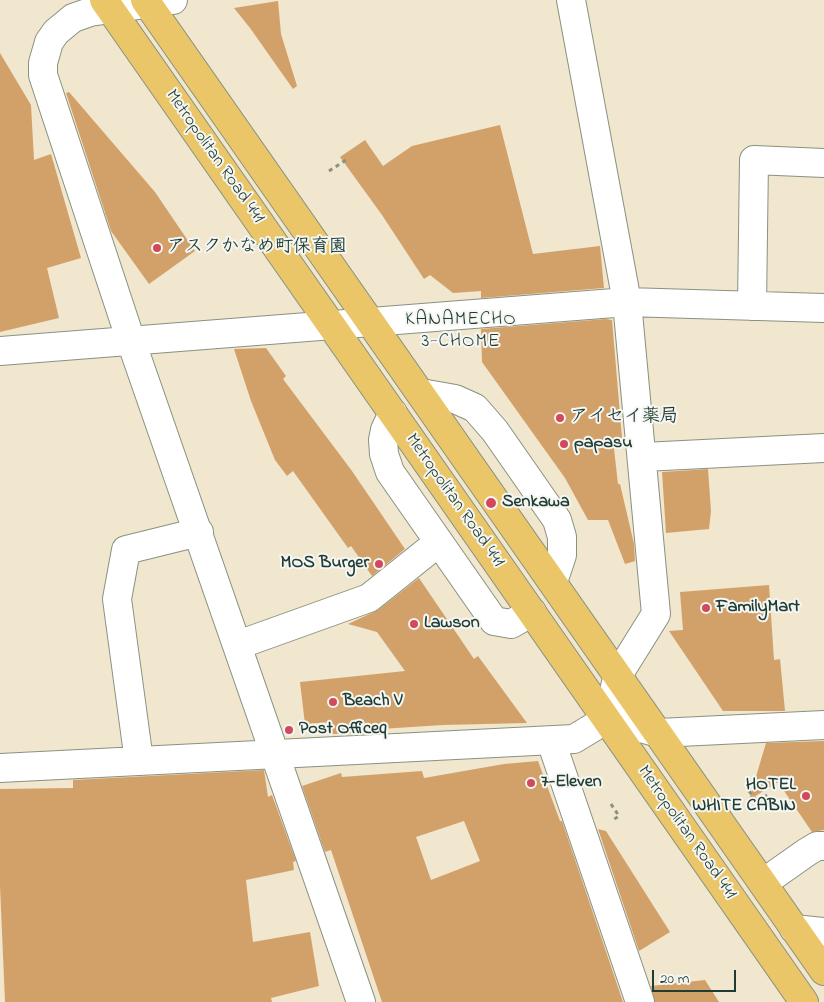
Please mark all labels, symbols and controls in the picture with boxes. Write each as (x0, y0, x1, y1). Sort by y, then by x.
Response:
street label: Metropolitan Road 441 (160, 86, 268, 228)
place label: アスクかなめ町保育園 (167, 237, 347, 259)
marker: アスクかなめ町保育園 (151, 242, 163, 254)
district label: KANAMECHO 3-CHOME (404, 310, 518, 354)
place label: アイセイ薬局 (570, 407, 678, 429)
marker: アイセイ薬局 (554, 412, 566, 424)
street label: Metropolitan Road 441 (400, 430, 508, 572)
place label: papasu (574, 433, 632, 455)
marker: papasu (558, 438, 570, 450)
place label: Senkawa (502, 492, 570, 514)
marker: Senkawa (484, 496, 498, 510)
place label: MOS Burger (281, 553, 369, 575)
marker: MOS Burger (373, 558, 385, 570)
place label: FamilyMart (716, 597, 800, 619)
marker: FamilyMart (700, 602, 712, 614)
place label: Lawson (424, 613, 480, 635)
marker: Lawson (408, 618, 420, 630)
place label: Beach V (343, 691, 402, 713)
marker: Beach V (327, 696, 339, 708)
place label: Post Officeq (299, 719, 387, 741)
marker: Post Officeq (283, 724, 295, 736)
street label: Metropolitan Road 441 (632, 762, 740, 904)
place label: 7-Eleven (541, 772, 602, 794)
place label: HOTEL WHITE CABIN (692, 775, 796, 818)
marker: 7-Eleven (525, 777, 537, 789)
marker: HOTEL WHITE CABIN (800, 790, 812, 802)
scale bar (654, 960, 738, 992)
text: 20 m (660, 968, 689, 990)

